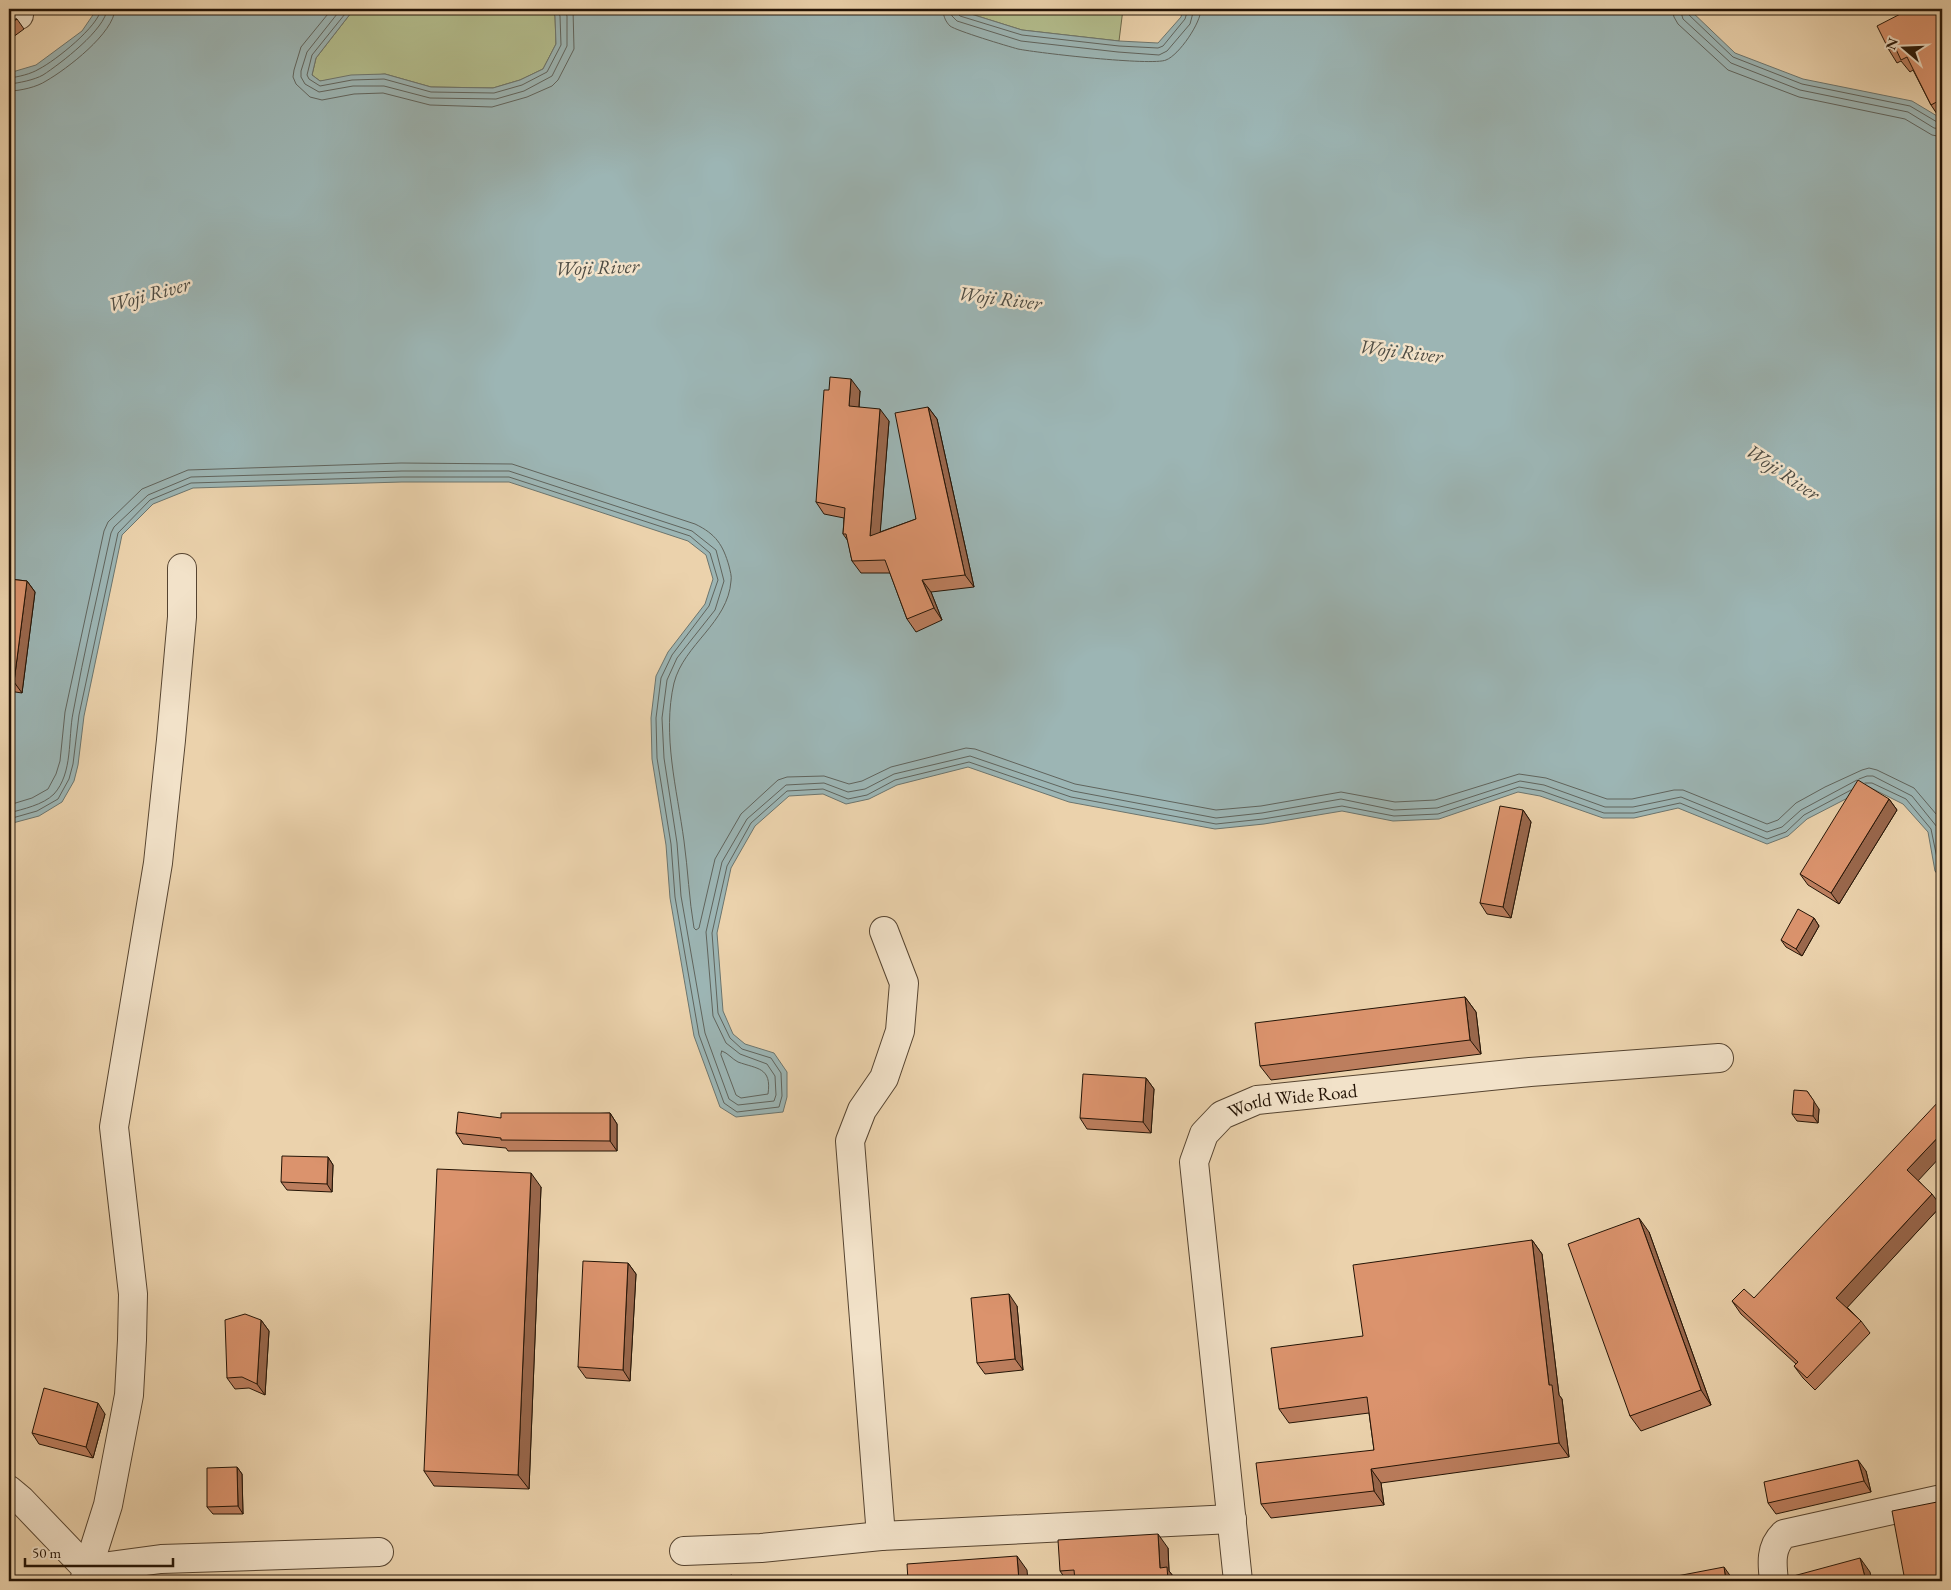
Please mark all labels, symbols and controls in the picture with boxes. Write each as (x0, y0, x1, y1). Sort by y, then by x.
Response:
north arrow (1878, 22, 1928, 72)
text: N (1881, 35, 1902, 52)
water label: Woji River (555, 252, 641, 281)
water label: Woji River (105, 270, 194, 317)
water label: Woji River (957, 280, 1045, 316)
water label: Woji River (1358, 333, 1446, 369)
water label: Woji River (1741, 438, 1826, 507)
street label: World Wide Road (1223, 1077, 1359, 1124)
scale bar (25, 1535, 172, 1567)
text: 50 m (32, 1543, 61, 1562)

